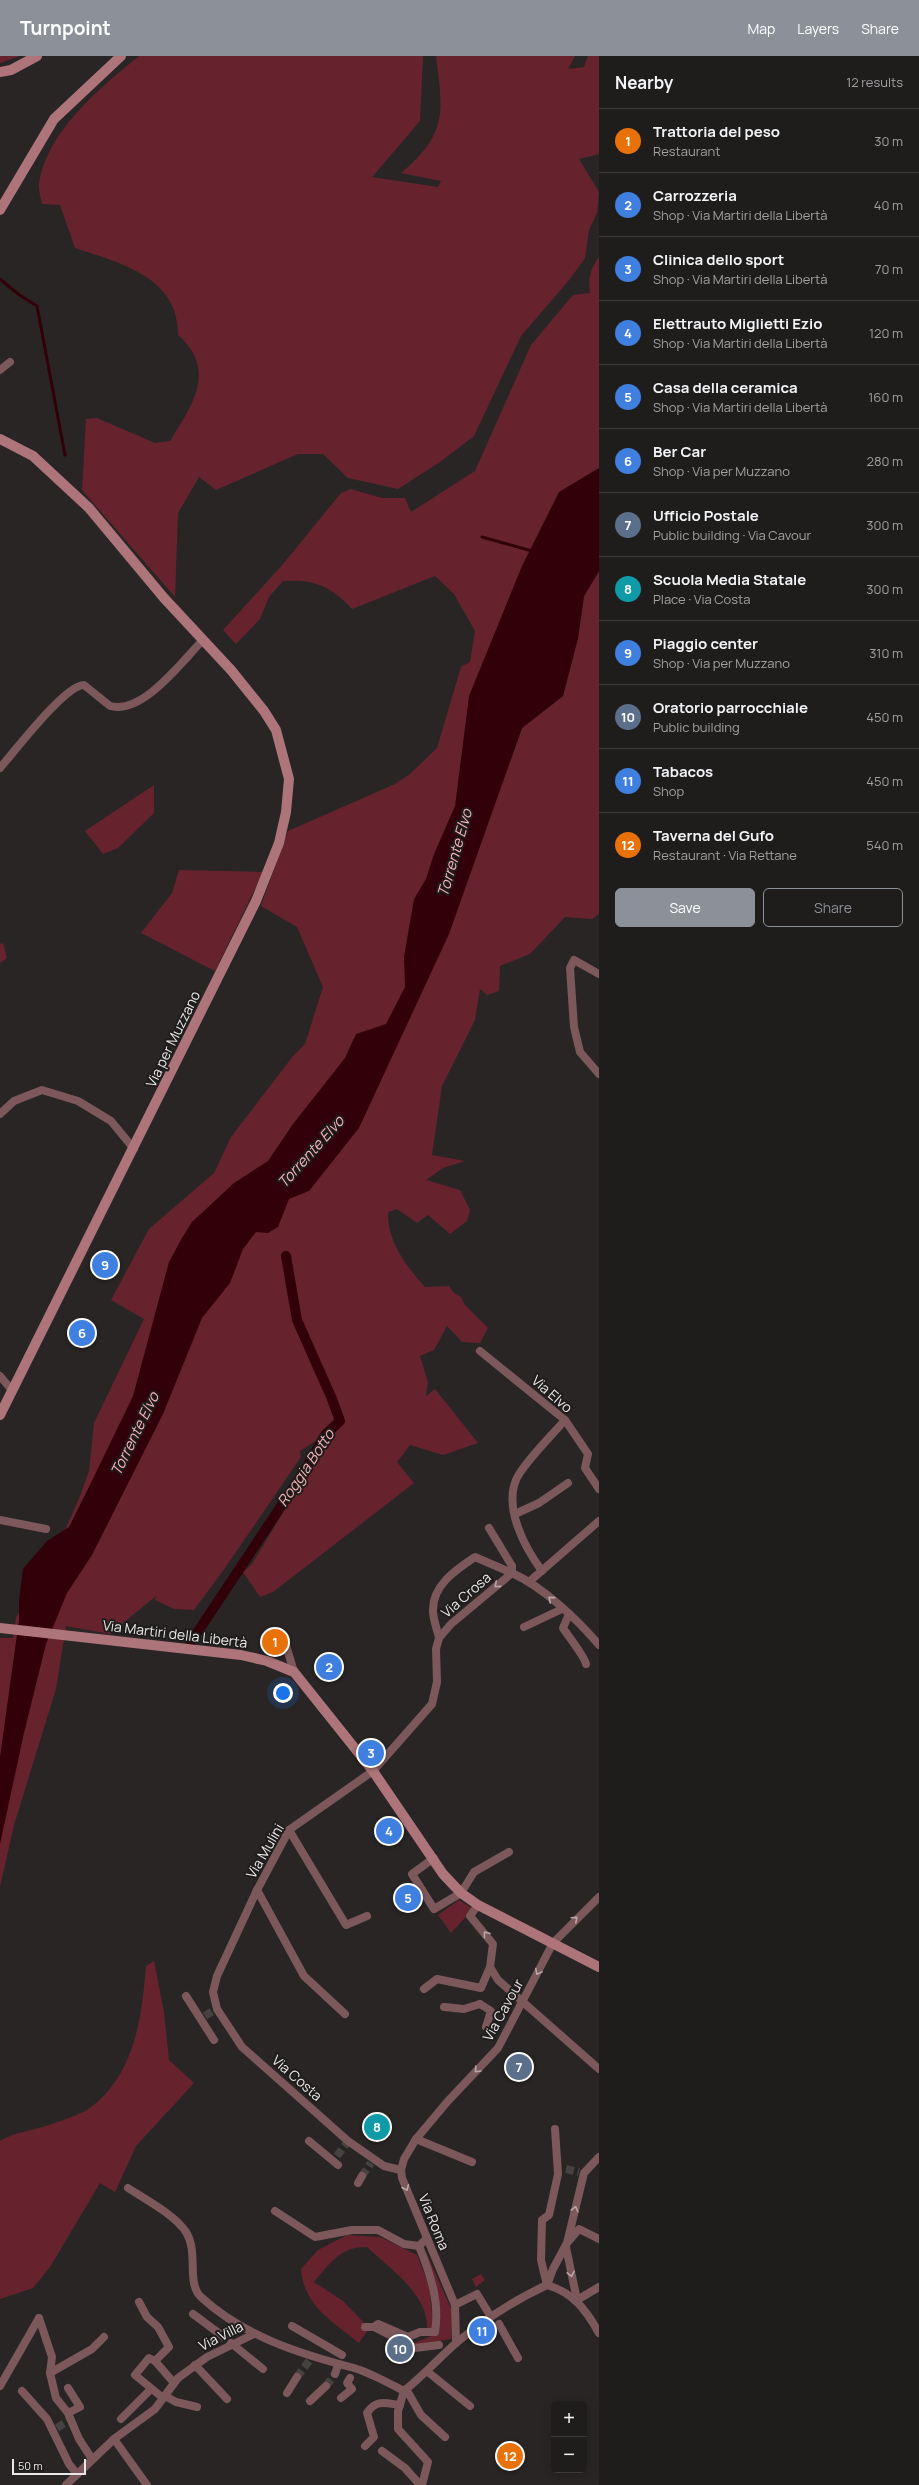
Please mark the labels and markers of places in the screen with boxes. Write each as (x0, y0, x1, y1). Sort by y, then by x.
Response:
pin: 9 (92, 1250, 118, 1280)
pin: 6 (69, 1318, 95, 1348)
pin: 1 (262, 1627, 288, 1657)
pin: 2 (316, 1652, 342, 1682)
pin: 3 (358, 1738, 384, 1768)
pin: 4 (376, 1816, 402, 1846)
pin: 5 (395, 1883, 421, 1913)
pin: 7 (506, 2052, 532, 2082)
pin: 8 (364, 2112, 390, 2142)
pin: 11 (469, 2316, 495, 2346)
pin: 10 (387, 2334, 413, 2364)
pin: 12 (497, 2441, 523, 2471)

